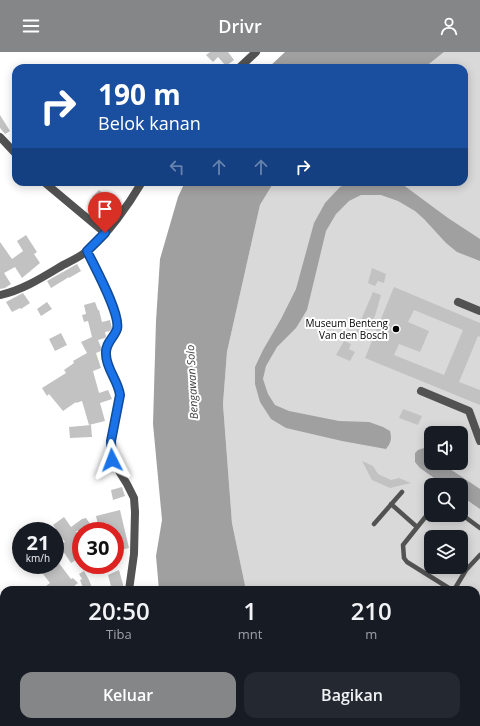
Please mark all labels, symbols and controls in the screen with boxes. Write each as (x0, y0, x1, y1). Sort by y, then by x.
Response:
text: Drivr (218, 14, 262, 38)
icon: menu (20, 15, 42, 37)
icon: person (438, 15, 460, 37)
text: 190 m (98, 75, 181, 113)
icon: right (32, 80, 84, 132)
text: Belok kanan (98, 111, 201, 135)
icon: left (166, 156, 188, 178)
icon: ahead (208, 156, 230, 178)
icon: ahead (250, 156, 272, 178)
icon: right (292, 156, 314, 178)
pin (88, 192, 122, 233)
icon: arrive (94, 198, 116, 220)
place label: Museum Benteng Van den Bosch (306, 316, 389, 342)
marker: Museum Benteng Van den Bosch (391, 324, 401, 334)
water label: Bengawan Solo (182, 345, 201, 420)
map controls (424, 426, 468, 574)
button: sound (424, 426, 468, 470)
position arrow (91, 439, 133, 481)
button: search (424, 478, 468, 522)
speed limit sign: 30 (72, 522, 124, 574)
text: 21 (27, 529, 49, 556)
button: layers (424, 530, 468, 574)
text: km/h (26, 551, 50, 565)
text: 20:50 (88, 594, 150, 627)
text: 1 (243, 594, 257, 627)
text: 210 (351, 594, 392, 627)
text: Tiba (106, 625, 132, 643)
text: mnt (238, 625, 262, 643)
text: m (365, 625, 377, 643)
button: Keluar (20, 672, 236, 718)
button: Bagikan (244, 672, 460, 718)

